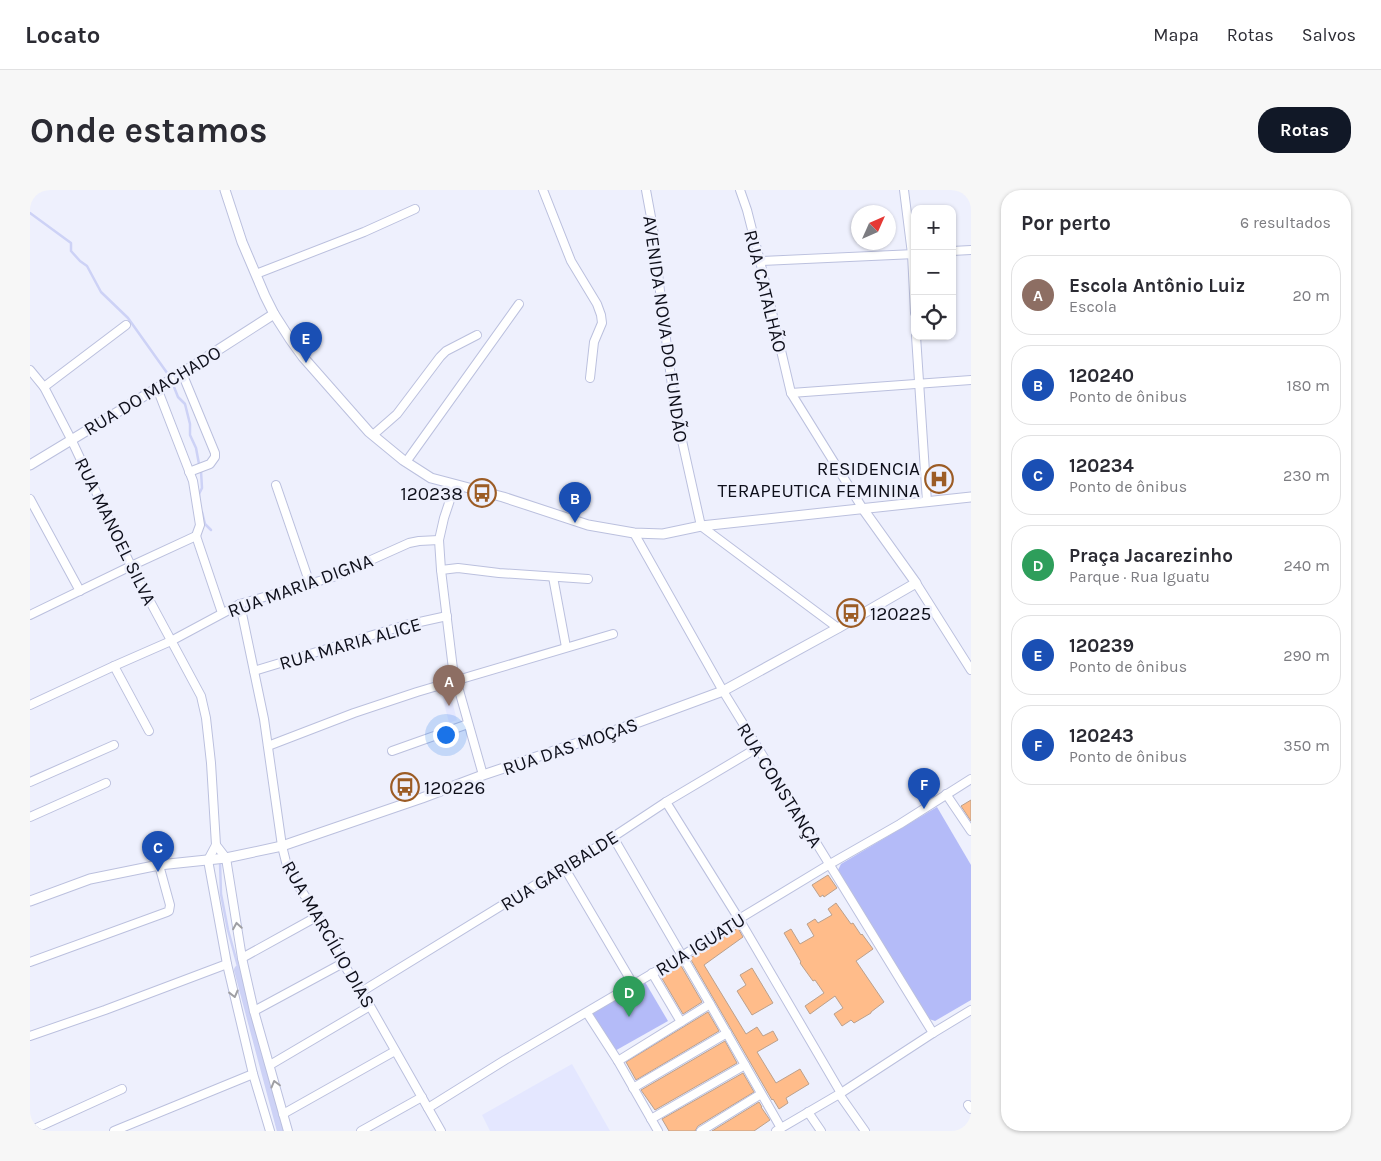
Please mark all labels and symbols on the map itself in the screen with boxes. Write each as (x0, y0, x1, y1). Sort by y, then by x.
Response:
north arrow (851, 205, 896, 250)
street label: AVENIDA NOVA DO FUNDÃO (638, 214, 692, 444)
street label: RUA CATALHÃO (739, 228, 791, 355)
pin: E (290, 322, 322, 363)
street label: RUA DO MACHADO (80, 341, 225, 440)
street label: RUA MANOEL SILVA (70, 454, 160, 609)
place label: RESIDENCIA TERAPEUTICA FEMININA (717, 458, 920, 502)
hospital icon: RESIDENCIA TERAPEUTICA FEMININA (924, 464, 954, 494)
bus stop icon: 120238 (467, 478, 497, 508)
pin: B (559, 482, 591, 523)
place label: 120238 (401, 483, 463, 505)
street label: RUA MARIA DIGNA (225, 549, 376, 622)
bus stop icon: 120225 (836, 598, 866, 628)
place label: 120225 (870, 603, 931, 625)
street label: RUA MARIA ALICE (277, 613, 424, 675)
pin: A (433, 665, 465, 706)
street label: RUA DAS MOÇAS (500, 714, 641, 780)
street label: RUA CONSTANÇA (732, 719, 826, 852)
your location (433, 722, 459, 748)
pin: F (908, 768, 940, 809)
bus stop icon: 120226 (390, 772, 420, 802)
place label: 120226 (424, 777, 485, 799)
street label: RUA GARIBALDE (497, 826, 622, 916)
pin: C (142, 831, 174, 872)
street label: RUA MARCÍLIO DIAS (277, 856, 380, 1012)
street label: RUA IGUATU (652, 909, 749, 981)
one-way arrow (232, 922, 242, 931)
pin: D (613, 976, 645, 1017)
one-way arrow (228, 990, 239, 999)
one-way arrow (271, 1080, 281, 1088)

